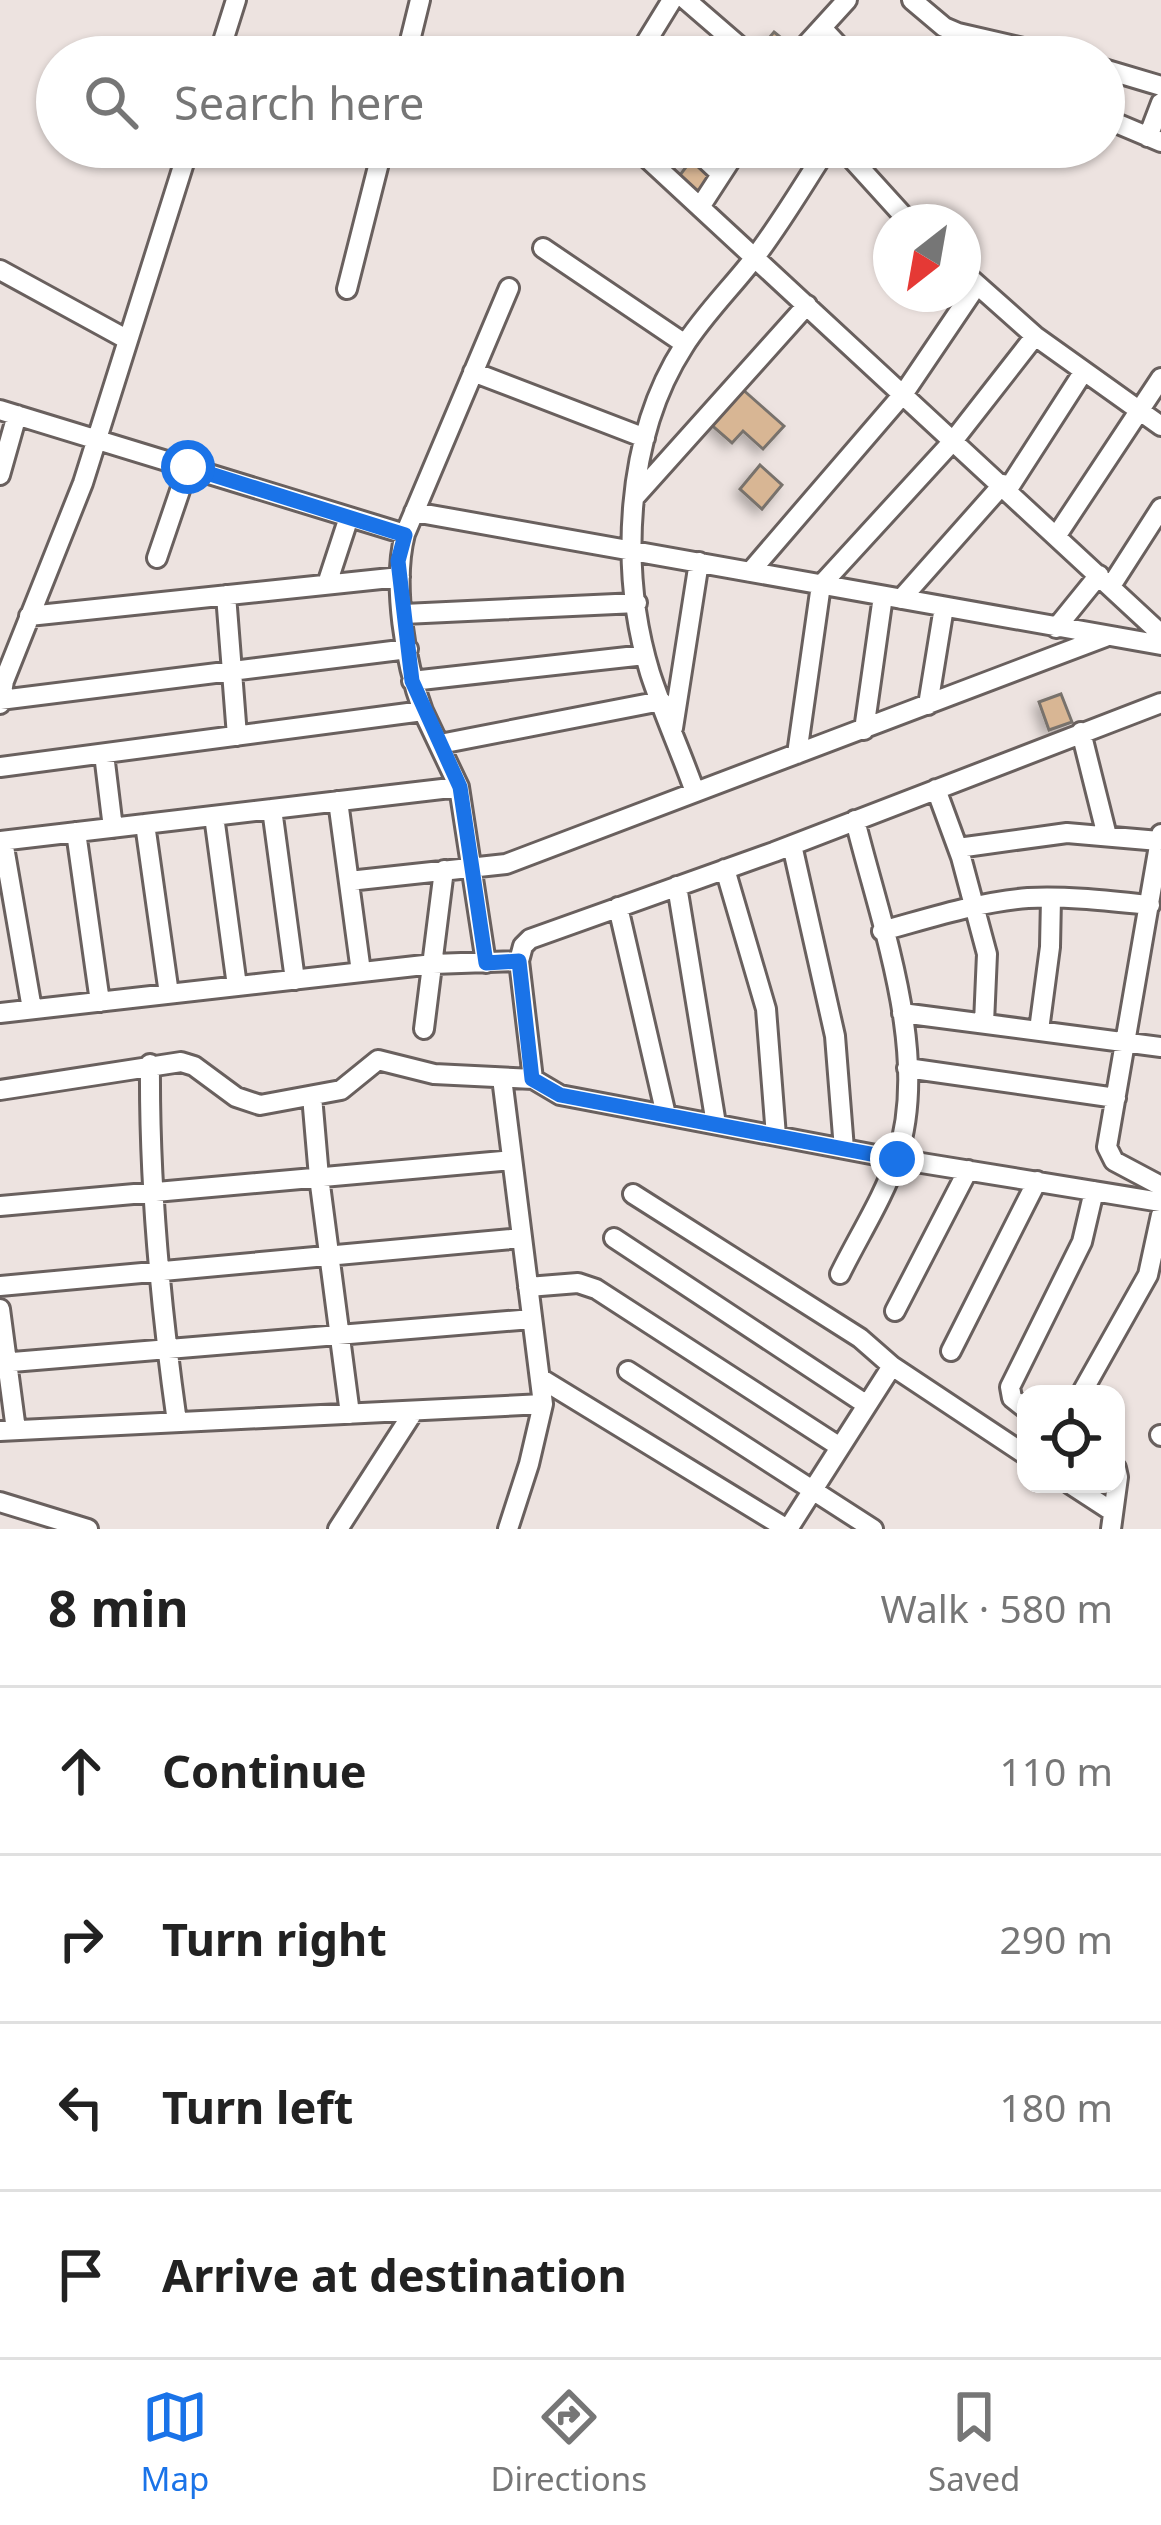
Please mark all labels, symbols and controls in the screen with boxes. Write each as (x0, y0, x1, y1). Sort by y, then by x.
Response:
search box (36, 36, 1125, 168)
icon: search (78, 69, 144, 135)
text: Search here (174, 72, 424, 133)
north arrow (873, 204, 981, 312)
route start (161, 440, 215, 494)
route end (870, 1132, 924, 1186)
map controls (1017, 1385, 1125, 1493)
button: locate (1017, 1385, 1125, 1493)
text: 8 min (48, 1572, 189, 1642)
text: Walk · 580 m (880, 1581, 1113, 1634)
icon: ahead (48, 1738, 114, 1804)
text: Continue (162, 1740, 367, 1801)
text: 110 m (999, 1744, 1113, 1797)
icon: right (48, 1906, 114, 1972)
text: Turn right (162, 1908, 387, 1969)
text: 290 m (999, 1912, 1113, 1965)
icon: left (48, 2074, 114, 2140)
text: Turn left (162, 2076, 353, 2137)
text: 180 m (999, 2080, 1113, 2133)
icon: arrive (48, 2242, 114, 2308)
text: Arrive at destination (162, 2244, 627, 2305)
tab: Map (141, 2384, 209, 2501)
tab: Directions (490, 2384, 647, 2501)
tab: Saved (928, 2384, 1020, 2501)

